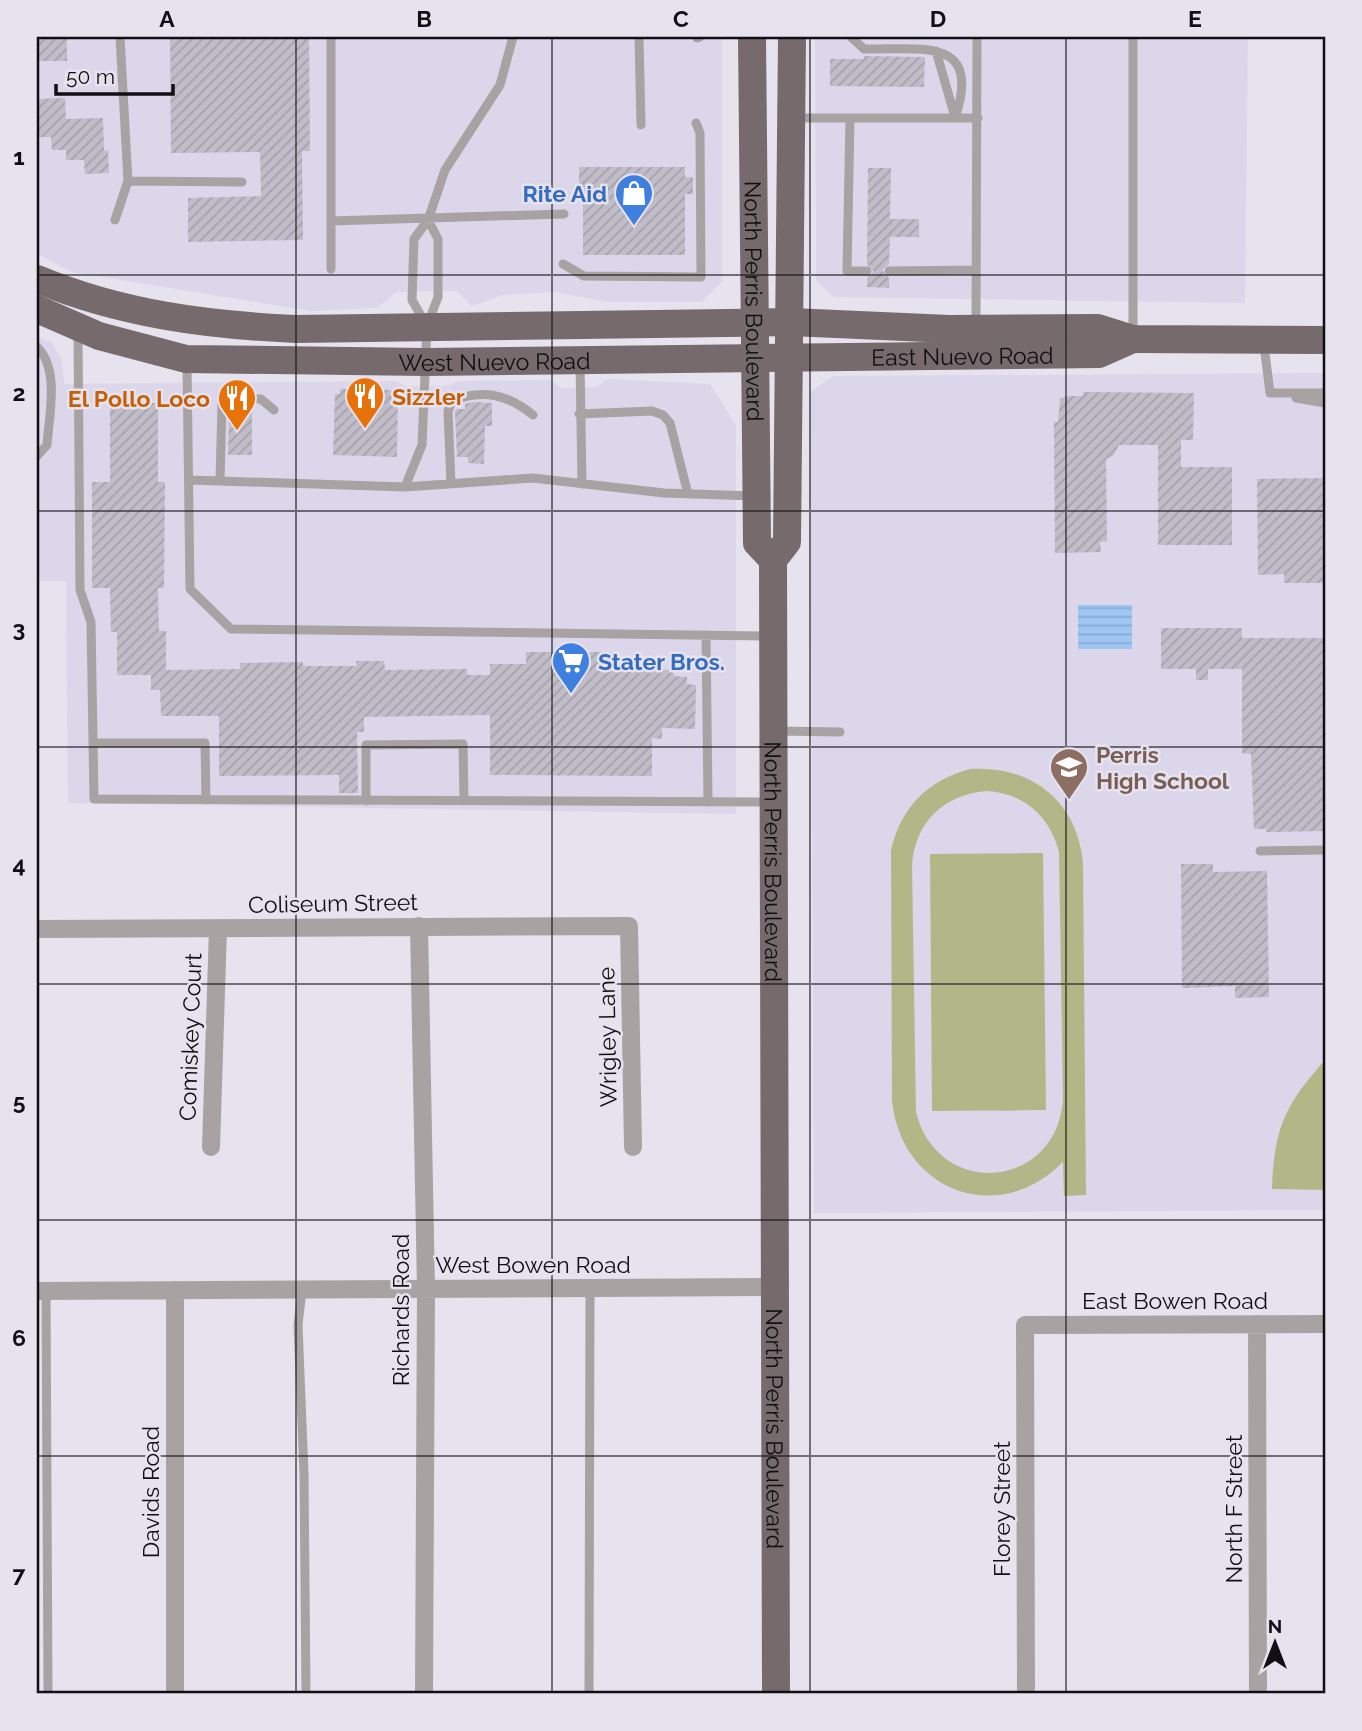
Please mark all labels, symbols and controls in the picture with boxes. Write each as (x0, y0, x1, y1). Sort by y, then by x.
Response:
text: A (159, 5, 175, 32)
text: B (416, 5, 432, 32)
text: C (673, 5, 689, 32)
text: D (930, 5, 946, 32)
text: E (1188, 5, 1202, 32)
scale bar (56, 52, 173, 96)
text: 50 m (66, 64, 115, 89)
text: 1 (13, 143, 25, 170)
shop icon: Rite Aid (613, 172, 655, 227)
place label: Rite Aid (523, 180, 607, 207)
street label: North Perris Boulevard (740, 180, 769, 422)
street label: East Nuevo Road (871, 341, 1054, 370)
street label: West Nuevo Road (398, 347, 591, 376)
restaurant icon: Sizzler (344, 375, 386, 430)
restaurant icon: El Pollo Loco (216, 377, 258, 432)
text: 2 (13, 379, 25, 406)
place label: Sizzler (392, 383, 465, 410)
place label: El Pollo Loco (68, 385, 210, 412)
text: 3 (13, 615, 25, 642)
supermarket icon: Stater Bros. (550, 640, 592, 695)
place label: Stater Bros. (598, 648, 725, 675)
street label: North Perris Boulevard (760, 741, 788, 982)
place label: Perris High School (1096, 741, 1230, 794)
school or university icon: Perris High School (1048, 746, 1090, 801)
text: 4 (12, 851, 26, 878)
street label: Coliseum Street (248, 888, 418, 918)
street label: Comiskey Court (174, 952, 206, 1121)
street label: Wrigley Lane (592, 967, 622, 1107)
text: 5 (13, 1088, 26, 1115)
street label: Richards Road (387, 1234, 414, 1386)
street label: West Bowen Road (435, 1251, 631, 1278)
street label: East Bowen Road (1082, 1287, 1268, 1314)
street label: North Perris Boulevard (761, 1308, 789, 1549)
text: 6 (12, 1324, 26, 1351)
street label: Davids Road (137, 1426, 164, 1558)
street label: North F Street (1220, 1434, 1247, 1583)
street label: Florey Street (988, 1441, 1015, 1577)
text: 7 (13, 1560, 26, 1587)
north arrow (1240, 1608, 1310, 1678)
text: N (1268, 1615, 1282, 1637)

